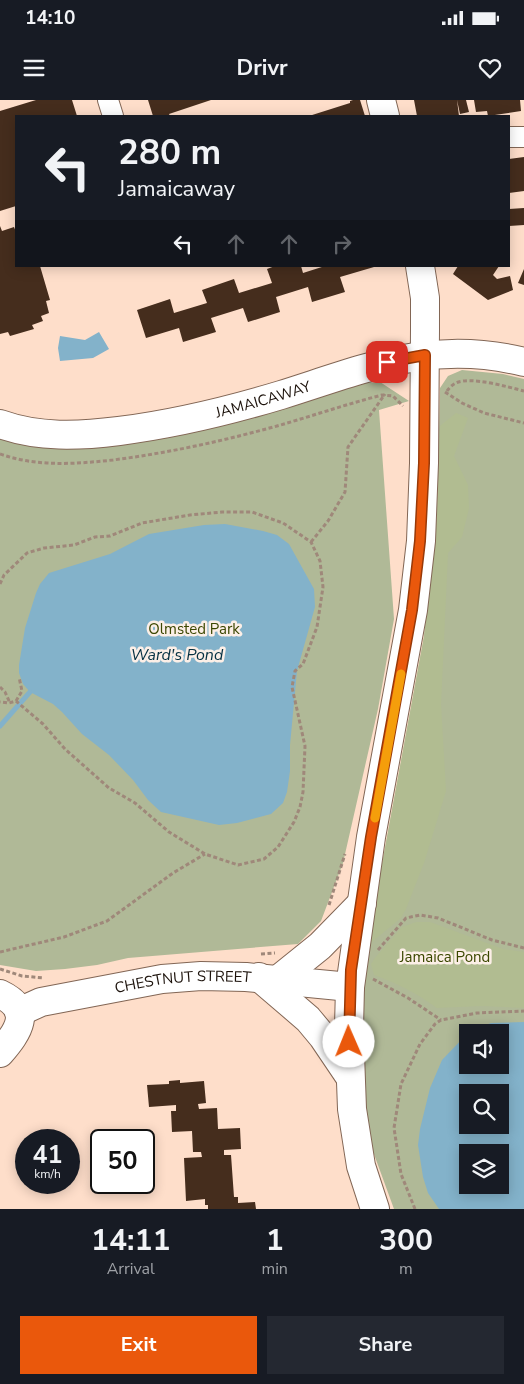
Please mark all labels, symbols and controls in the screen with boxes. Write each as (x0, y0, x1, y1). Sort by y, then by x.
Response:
text: 14:10 (25, 5, 75, 31)
text: Drivr (236, 53, 288, 83)
icon: menu (20, 54, 48, 82)
icon: heart (476, 54, 504, 82)
text: 280 m (118, 129, 221, 176)
icon: left (35, 135, 100, 200)
text: Jamaicaway (118, 174, 235, 204)
icon: left (169, 230, 197, 258)
icon: ahead (222, 230, 250, 258)
icon: ahead (275, 230, 303, 258)
icon: right (328, 230, 356, 258)
pin (366, 341, 408, 383)
icon: arrive (373, 348, 401, 376)
street label: JAMAICAWAY (213, 376, 314, 423)
park label: Olmsted Park (148, 619, 240, 639)
water label: Ward's Pond (131, 644, 224, 666)
park label: Jamaica Pond (399, 947, 490, 967)
street label: CHESTNUT STREET (113, 966, 252, 998)
position arrow (322, 1015, 374, 1067)
map controls (459, 1024, 509, 1194)
button: sound (459, 1024, 509, 1074)
button: search (459, 1084, 509, 1134)
speed limit sign: 50 (90, 1129, 155, 1194)
text: 41 (32, 1138, 63, 1172)
button: layers (459, 1144, 509, 1194)
text: km/h (34, 1166, 61, 1182)
text: 14:11 (91, 1220, 170, 1261)
text: 1 (266, 1220, 284, 1261)
text: 300 (379, 1220, 433, 1261)
text: Arrival (107, 1258, 155, 1280)
text: min (261, 1258, 288, 1280)
text: m (399, 1258, 413, 1280)
button: Exit (20, 1316, 257, 1374)
button: Share (267, 1316, 504, 1374)

